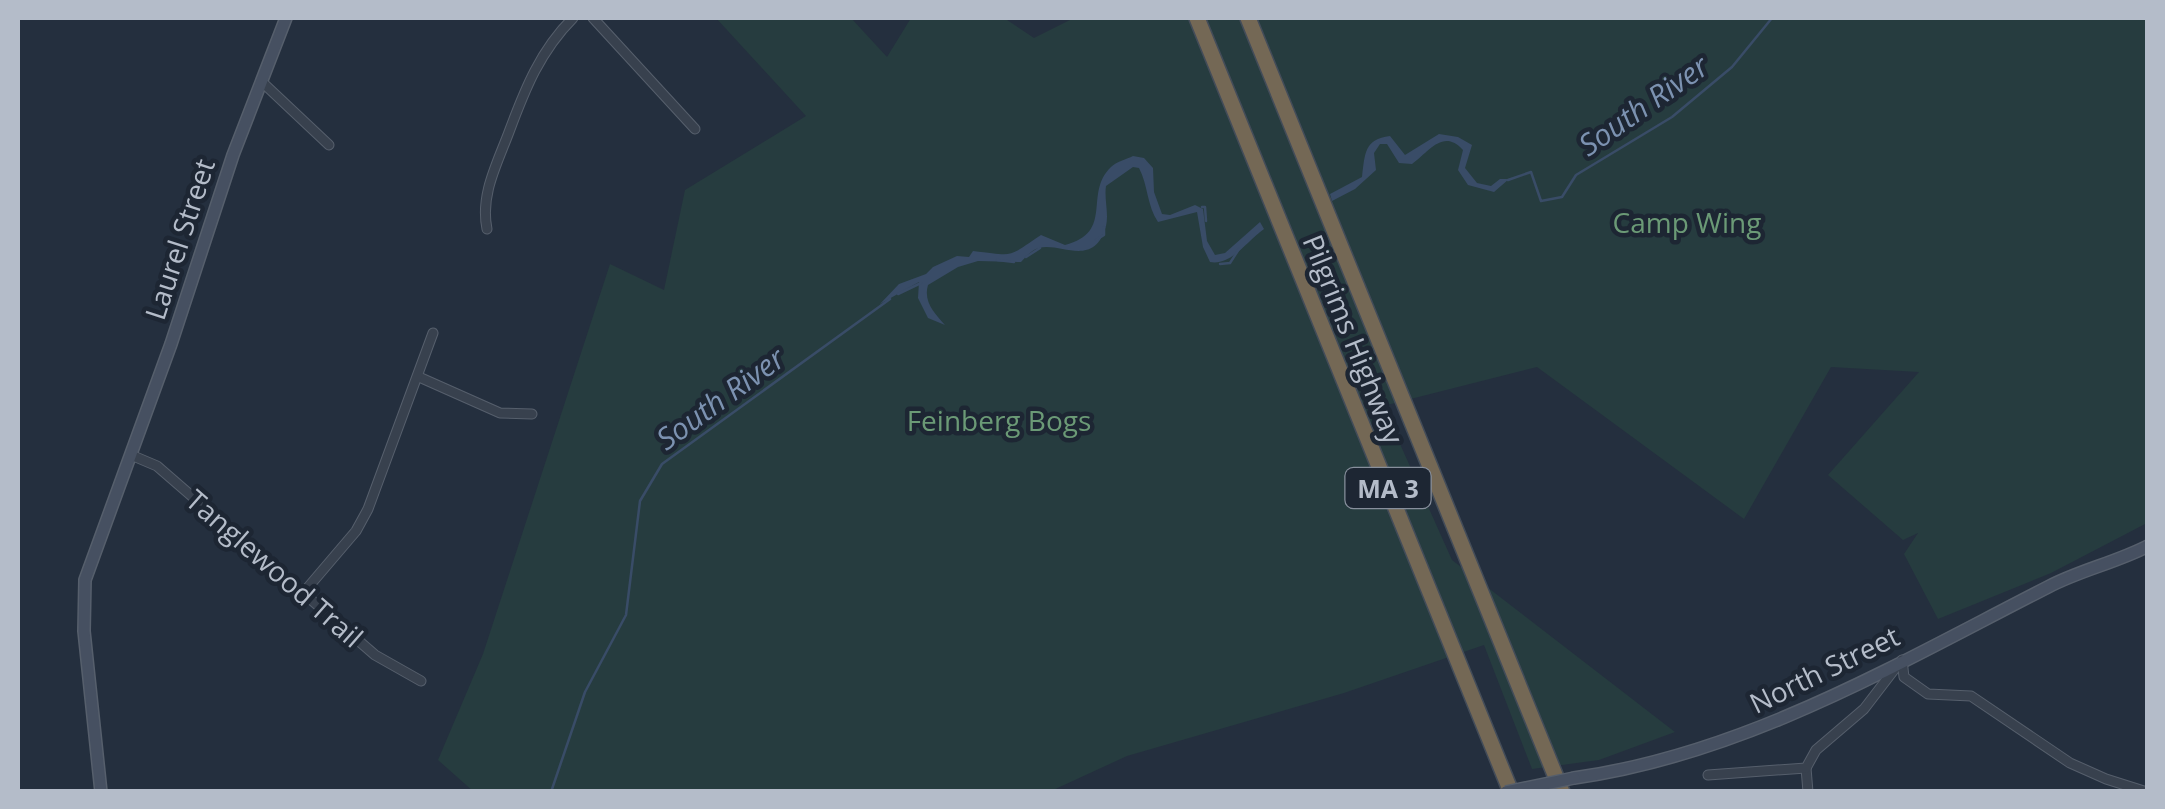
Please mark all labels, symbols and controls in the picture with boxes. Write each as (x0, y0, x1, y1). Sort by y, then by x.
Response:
water label: South River (1570, 45, 1717, 165)
street label: Laurel Street (135, 154, 223, 324)
park label: Camp Wing (1613, 203, 1761, 241)
street label: Pilgrims Highway (1295, 229, 1414, 450)
water label: South River (647, 337, 793, 459)
park label: Feinberg Bogs (907, 401, 1091, 439)
road number: MA 3 (1346, 468, 1430, 508)
street label: Tanglewood Trail (179, 481, 371, 655)
street label: North Street (1743, 616, 1905, 722)

